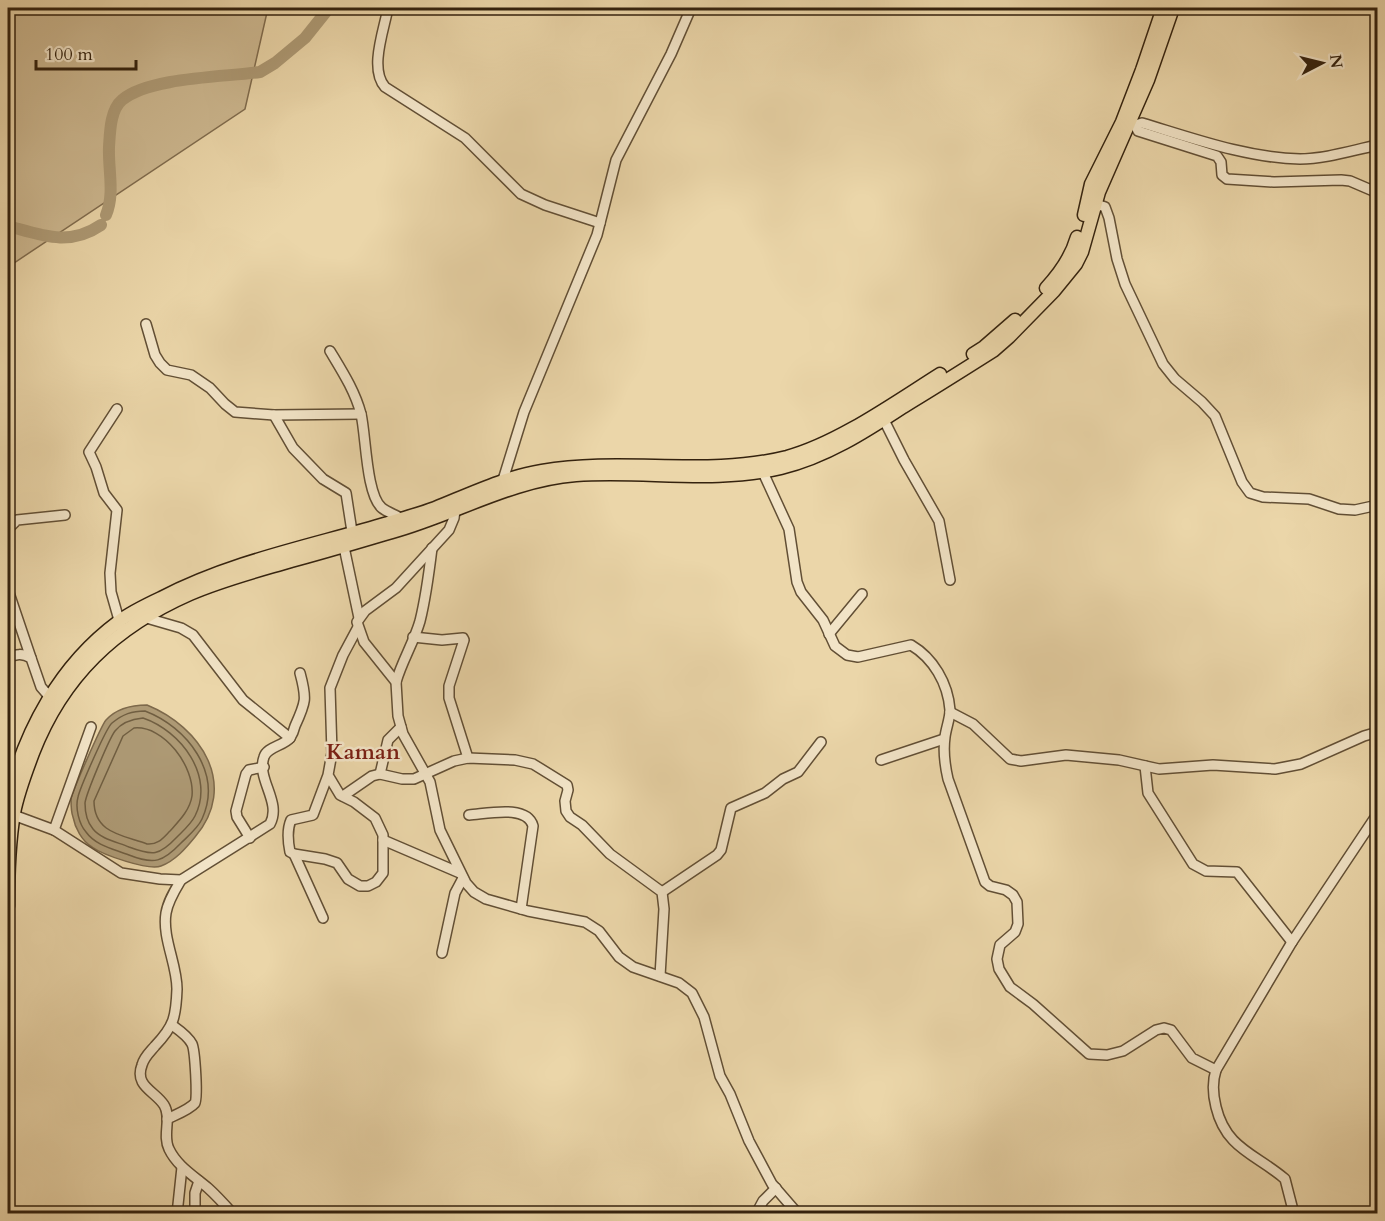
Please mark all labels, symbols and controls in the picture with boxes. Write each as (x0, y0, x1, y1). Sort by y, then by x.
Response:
scale bar (36, 33, 136, 71)
north arrow (1292, 33, 1352, 93)
text: 100 m (45, 42, 93, 67)
text: N (1324, 53, 1348, 70)
district label: Kaman (326, 737, 400, 767)

